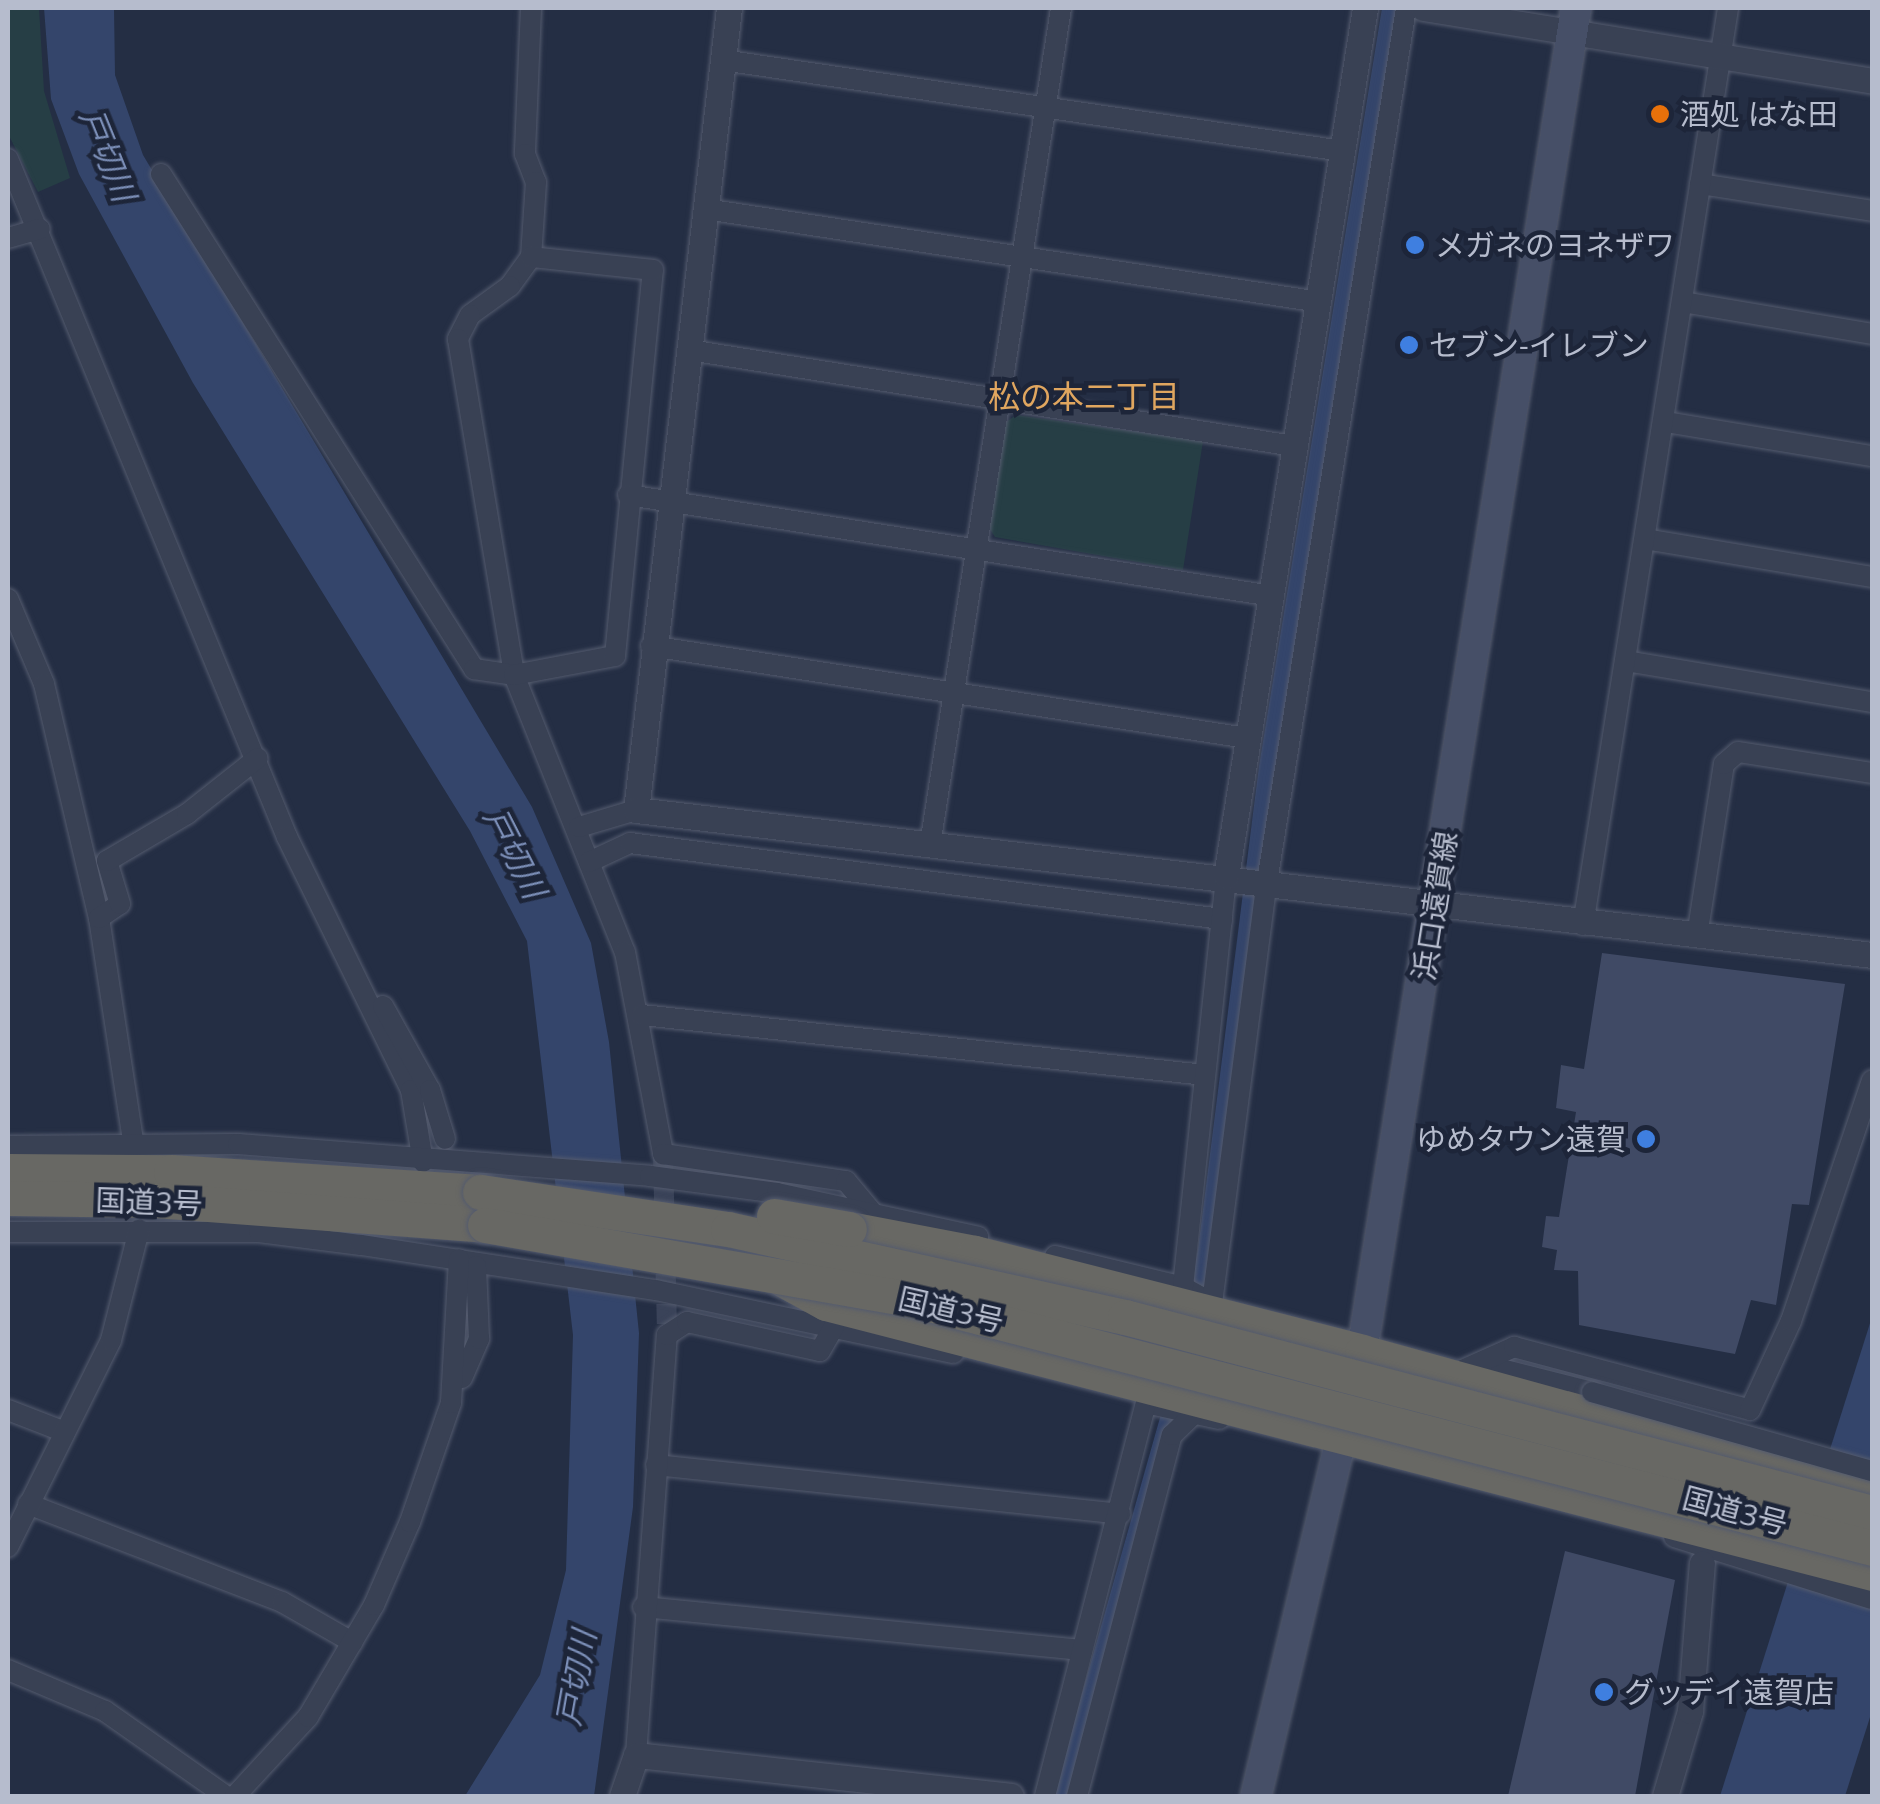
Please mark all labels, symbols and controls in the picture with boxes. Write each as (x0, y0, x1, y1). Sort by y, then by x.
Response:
place label: 酒処 はな田 (1680, 96, 1838, 132)
water label: 戸切川 (72, 103, 144, 207)
marker: 酒処 はな田 (1649, 103, 1671, 125)
place label: メガネのヨネザワ (1435, 227, 1675, 263)
marker: メガネのヨネザワ (1404, 234, 1426, 256)
place label: セブン-イレブン (1429, 327, 1649, 363)
marker: セブン-イレブン (1398, 334, 1420, 356)
district label: 松の本二丁目 (988, 377, 1180, 415)
water label: 戸切川 (476, 802, 554, 904)
street label: 浜口遠賀線 (1405, 829, 1465, 983)
place label: ゆめタウン遠賀 (1416, 1121, 1626, 1157)
marker: ゆめタウン遠賀 (1635, 1128, 1657, 1150)
street label: 国道3号 (95, 1182, 203, 1222)
street label: 国道3号 (895, 1280, 1007, 1340)
street label: 国道3号 (1679, 1480, 1791, 1542)
water label: 戸切川 (549, 1627, 603, 1729)
place label: グッデイ遠賀店 (1624, 1674, 1834, 1710)
marker: グッデイ遠賀店 (1593, 1681, 1615, 1703)

